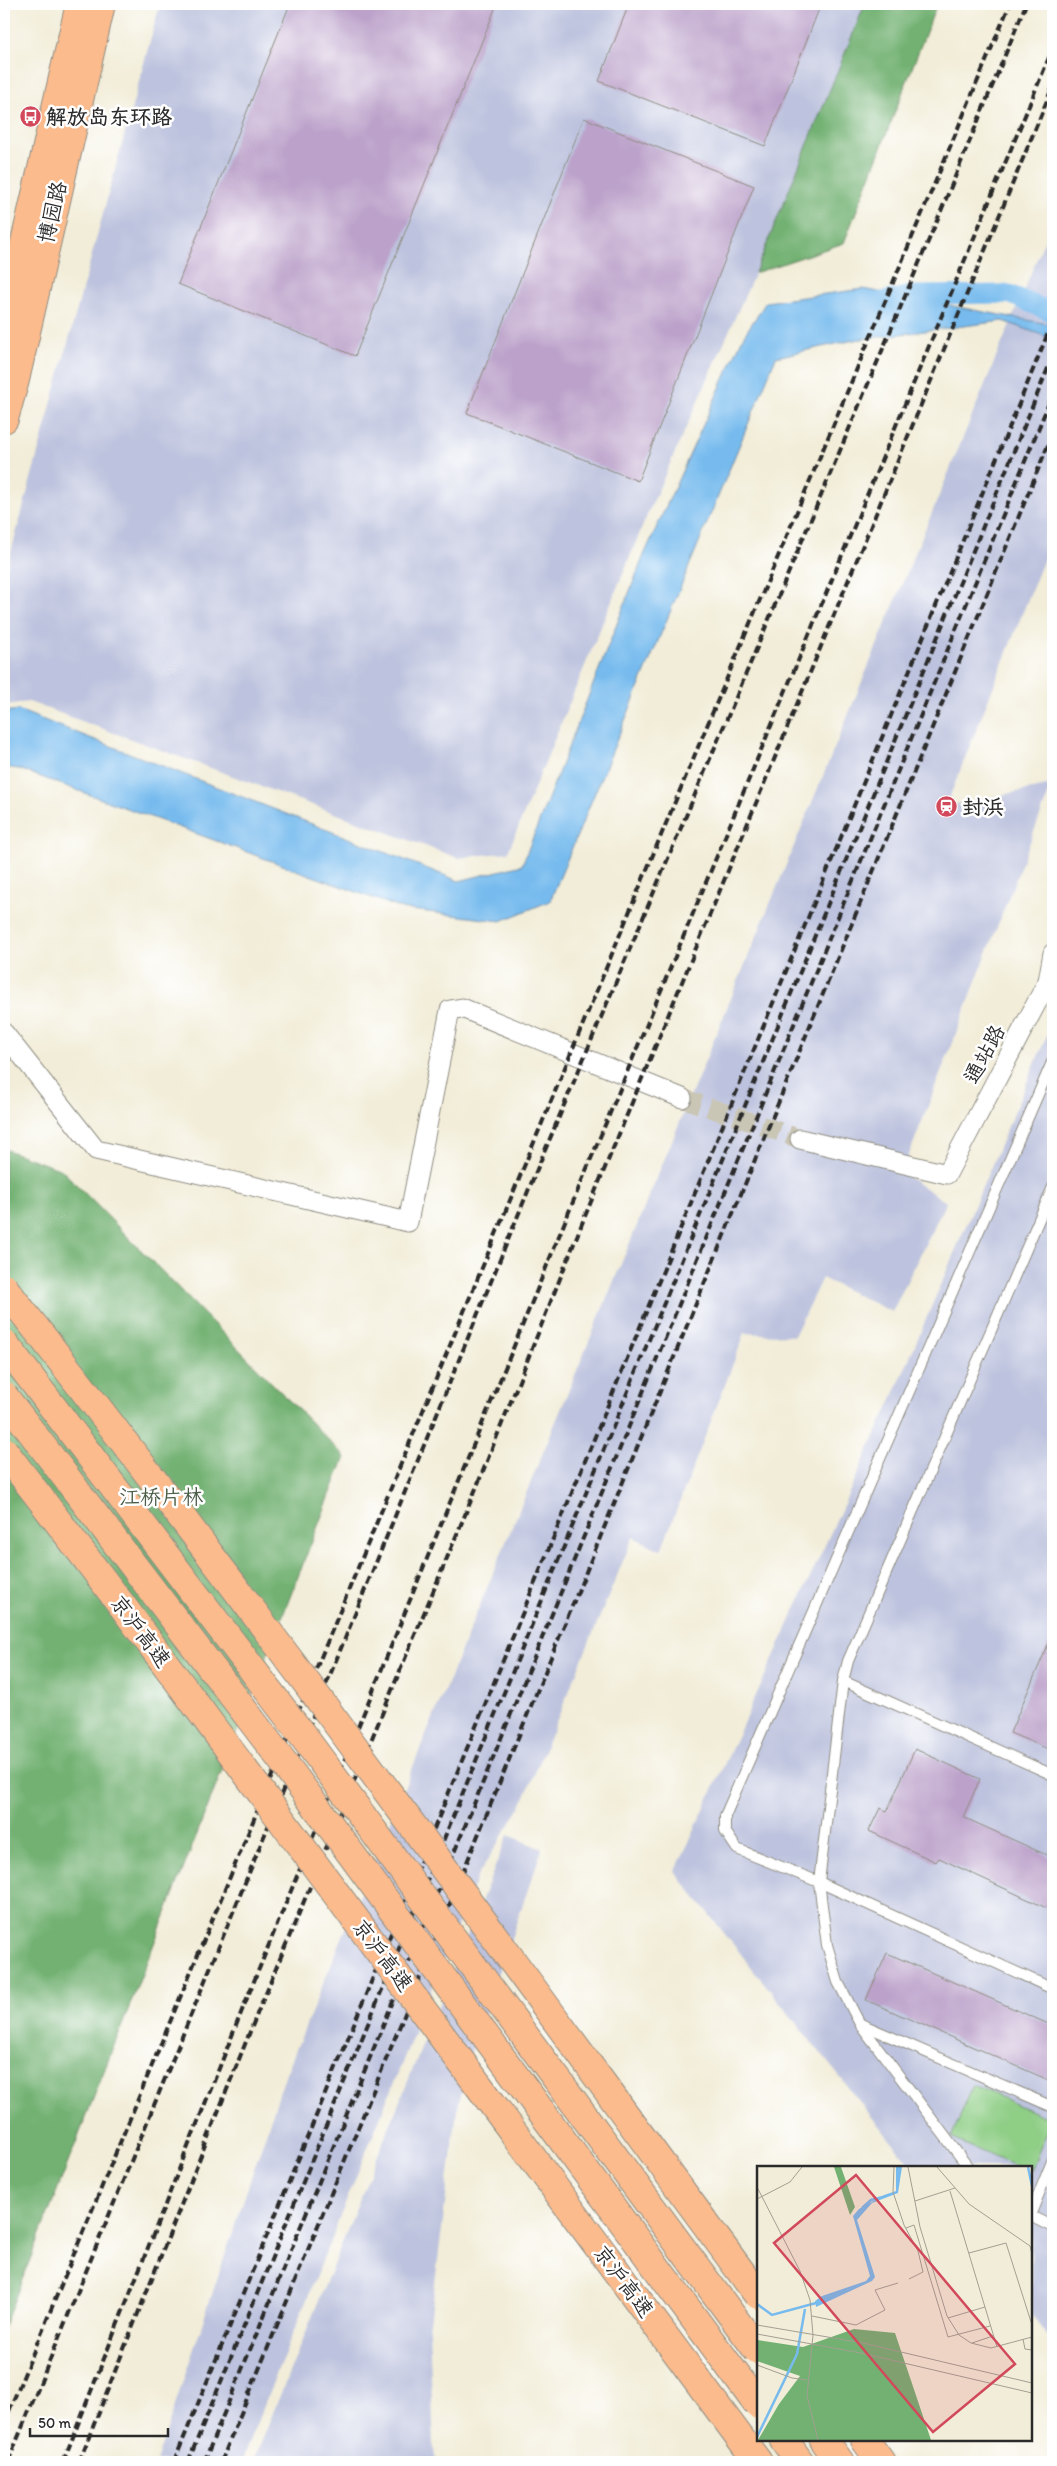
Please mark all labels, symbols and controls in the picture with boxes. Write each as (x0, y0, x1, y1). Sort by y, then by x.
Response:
bus stop icon: 解放岛东环路 (18, 104, 42, 128)
place label: 解放岛东环路 (46, 104, 172, 129)
street label: 博园路 (33, 178, 71, 246)
station icon: 封浜 (934, 794, 958, 818)
place label: 封浜 (962, 794, 1004, 819)
street label: 通站路 (958, 1020, 1010, 1088)
park label: 江桥片林 (119, 1484, 203, 1509)
street label: 京沪高速 (106, 1590, 176, 1672)
street label: 京沪高速 (348, 1914, 418, 1996)
inset map (757, 2166, 1032, 2441)
street label: 京沪高速 (589, 2240, 659, 2322)
scale bar (30, 2406, 168, 2438)
text: 50 m (38, 2414, 71, 2432)

